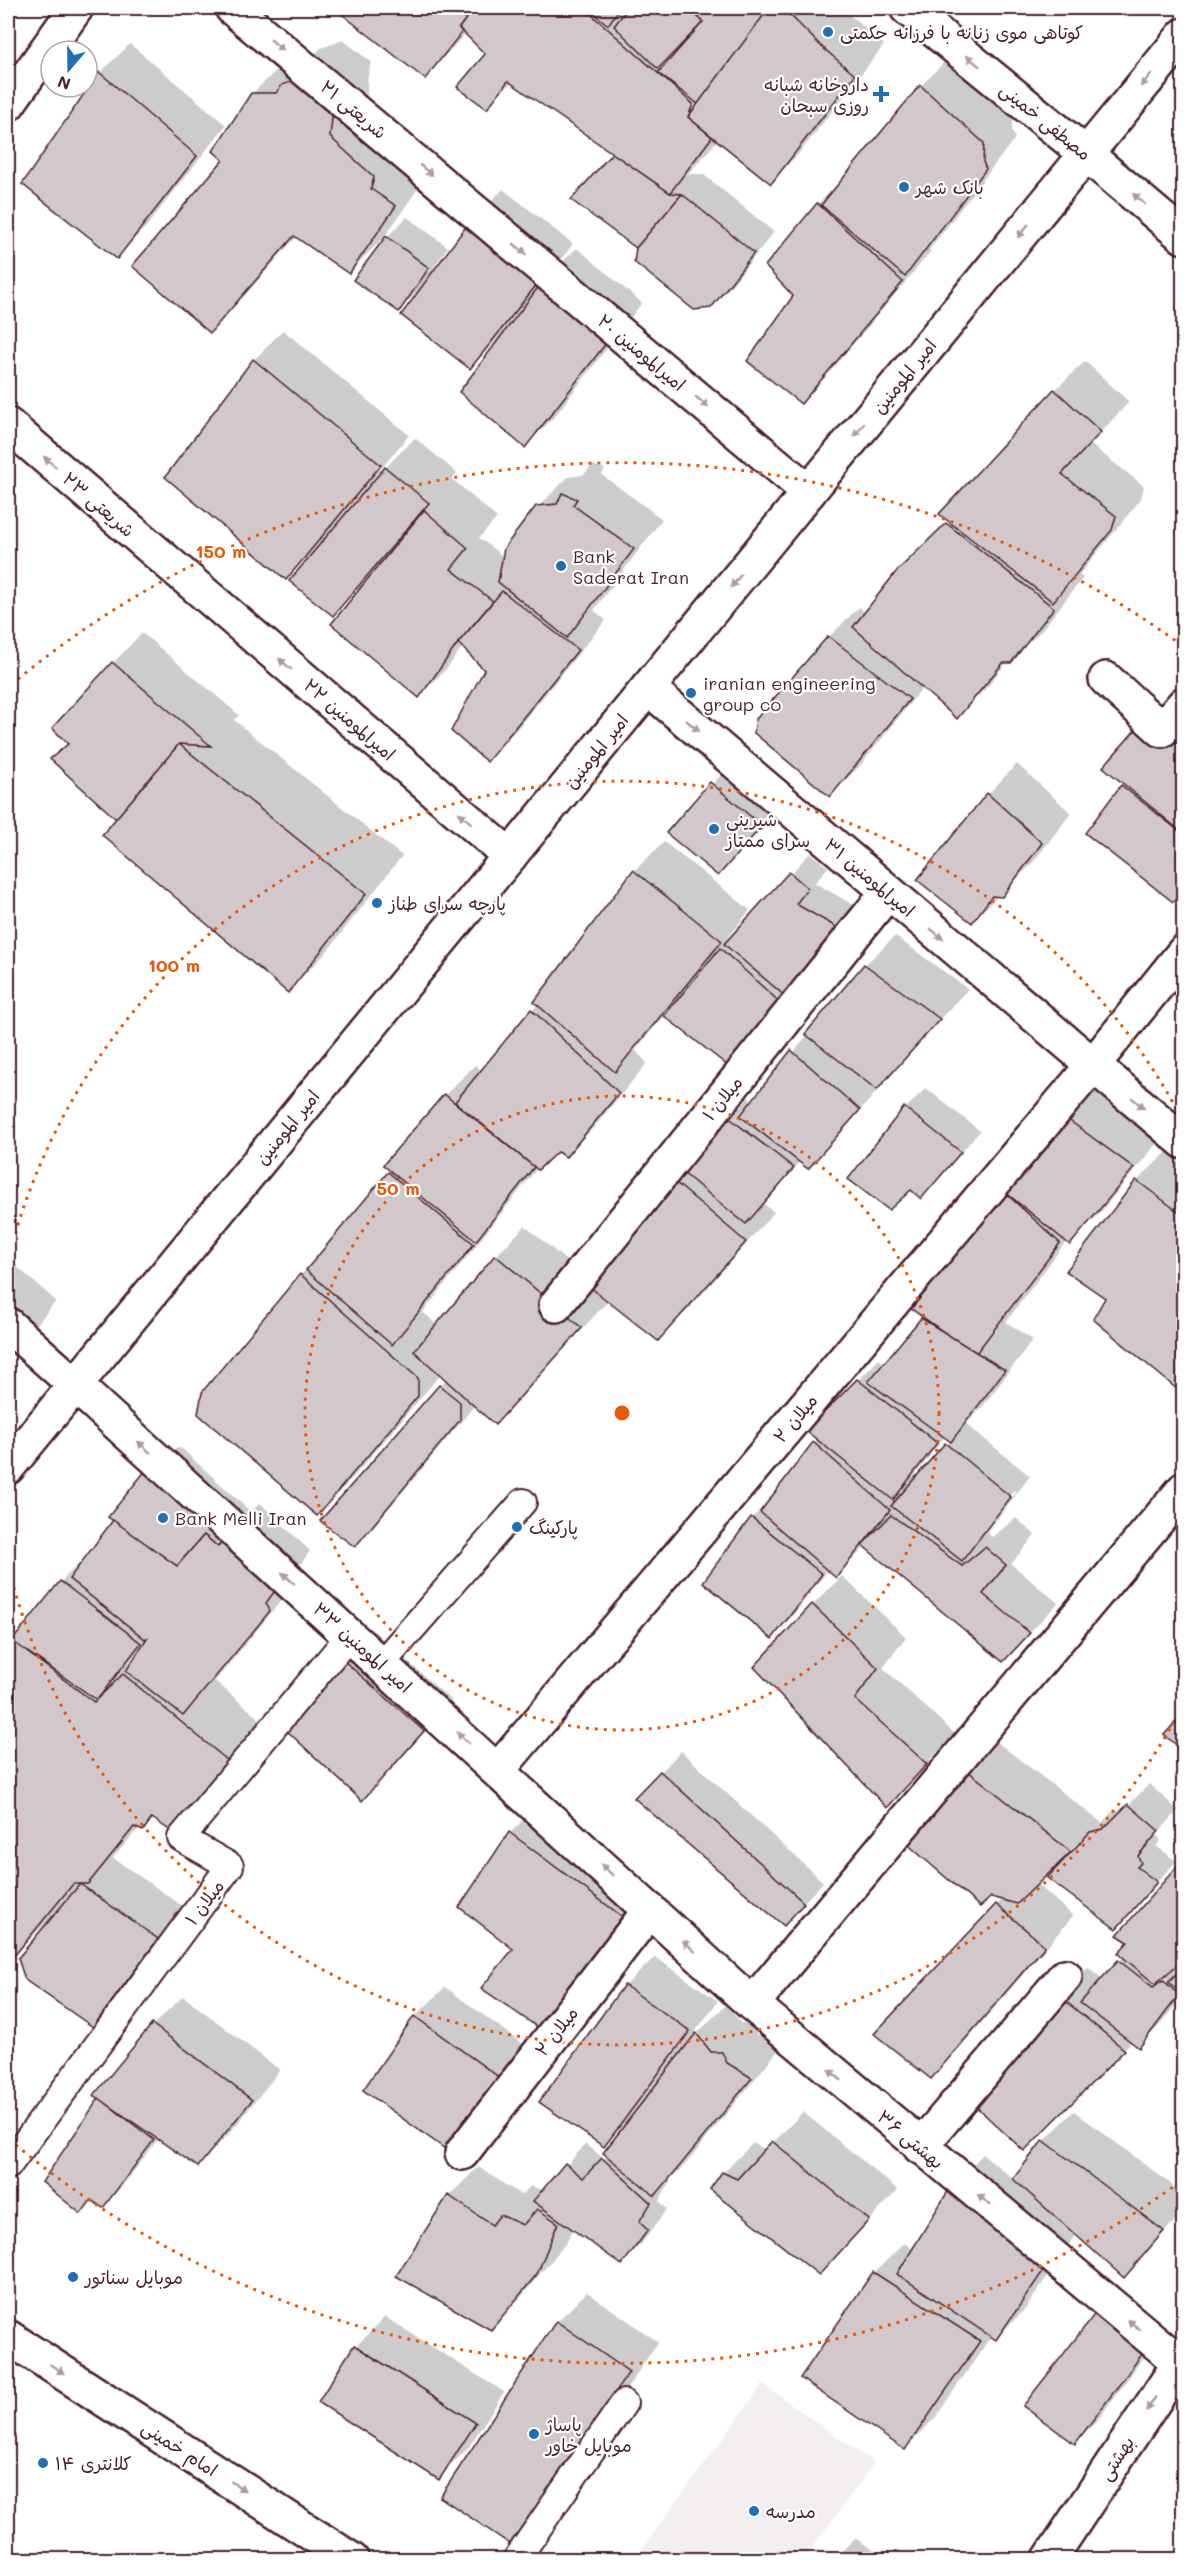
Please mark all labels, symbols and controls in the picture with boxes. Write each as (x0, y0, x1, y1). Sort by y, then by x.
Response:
place label: کوتاهی موی زنانە با فرزانە حکمتی (840, 20, 1083, 44)
marker: کوتاهی موی زنانە با فرزانە حکمتی (821, 25, 835, 39)
one-way arrow (269, 38, 284, 51)
north arrow (39, 39, 99, 99)
one-way arrow (966, 55, 981, 68)
text: N (54, 72, 73, 96)
place label: داروخانه شبانه روزی سبحان (764, 72, 869, 117)
one-way arrow (1140, 72, 1153, 88)
street label: شریعتی ۲۱ (316, 74, 392, 144)
street label: مصطفی خمینی (995, 77, 1097, 165)
marker: داروخانه شبانه روزی سبحان (874, 87, 888, 101)
one-way arrow (418, 164, 434, 177)
place label: بانک شهر (914, 175, 984, 199)
marker: بانک شهر (897, 180, 911, 194)
one-way arrow (1132, 193, 1147, 206)
one-way arrow (1017, 223, 1030, 238)
one-way arrow (512, 242, 527, 255)
street label: امیرالمومنین ۲۰ (593, 308, 691, 396)
street label: امیر المومنین (867, 334, 941, 418)
one-way arrow (694, 395, 710, 408)
one-way arrow (853, 422, 866, 438)
one-way arrow (43, 456, 58, 469)
street label: شریعتی ۲۳ (58, 466, 140, 542)
text: 150 m (196, 539, 246, 563)
place label: Bank Saderat Iran (573, 544, 689, 589)
marker: Bank Saderat Iran (554, 559, 568, 573)
one-way arrow (729, 573, 742, 589)
one-way arrow (277, 657, 293, 670)
place label: iranian engineering group co (703, 671, 875, 716)
street label: امیرالمومنین ۲۲ (299, 673, 401, 765)
marker: iranian engineering group co (684, 686, 698, 700)
street label: امیر المومنین (559, 709, 633, 793)
one-way arrow (685, 719, 701, 732)
place label: شیرینی سرای ممتاز (724, 807, 810, 852)
one-way arrow (458, 812, 473, 825)
marker: شیرینی سرای ممتاز (707, 822, 721, 836)
street label: امیرالمومنین ۳۱ (820, 832, 920, 922)
place label: پارچه سرای طناز (387, 891, 506, 916)
marker: پارچه سرای طناز (370, 896, 384, 910)
one-way arrow (929, 927, 945, 940)
text: 100 m (148, 953, 200, 977)
street label: میلان ۱ (697, 1071, 747, 1125)
street label: امیر المومنین (250, 1085, 324, 1169)
one-way arrow (1130, 1096, 1145, 1109)
text: 50 m (377, 1176, 419, 1200)
street label: میلان ۲ (768, 1389, 822, 1447)
centre of rings (612, 1403, 632, 1423)
one-way arrow (137, 1441, 152, 1454)
place label: Bank Melli Iran (175, 1506, 307, 1530)
marker: Bank Melli Iran (156, 1511, 170, 1525)
place label: پارکینگ (529, 1515, 578, 1540)
marker: پارکینگ (510, 1520, 524, 1534)
one-way arrow (281, 1572, 296, 1585)
street label: امیر المومنین ۳۳ (309, 1596, 417, 1698)
one-way arrow (456, 1732, 471, 1745)
one-way arrow (599, 1863, 614, 1877)
street label: میلان ۱ (179, 1874, 229, 1930)
one-way arrow (682, 1940, 697, 1953)
street label: میلان ۲ (529, 2001, 583, 2061)
one-way arrow (827, 2068, 843, 2081)
street label: بهشتی ۳۶ (873, 2104, 949, 2174)
one-way arrow (976, 2194, 992, 2207)
place label: موبایل سناتور (83, 2265, 183, 2289)
marker: موبایل سناتور (66, 2270, 80, 2284)
one-way arrow (1127, 2319, 1142, 2332)
one-way arrow (49, 2363, 65, 2374)
one-way arrow (1145, 2396, 1157, 2412)
place label: پاساژ موبایل خاور (544, 2412, 632, 2457)
street label: امام خمینی (136, 2415, 222, 2484)
marker: پاساژ موبایل خاور (527, 2427, 541, 2441)
street label: بهشتی (1093, 2431, 1139, 2485)
place label: کلانتری ۱۴ (55, 2451, 132, 2475)
marker: کلانتری ۱۴ (36, 2456, 50, 2470)
one-way arrow (230, 2480, 246, 2491)
place label: مدرسه (766, 2499, 816, 2523)
marker: مدرسه (747, 2504, 761, 2518)

